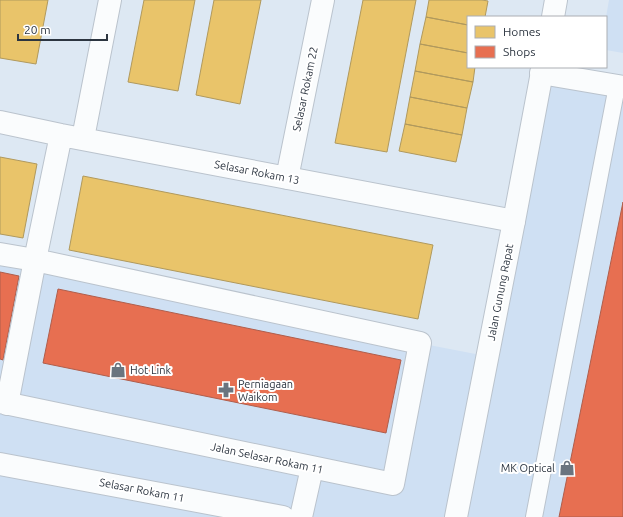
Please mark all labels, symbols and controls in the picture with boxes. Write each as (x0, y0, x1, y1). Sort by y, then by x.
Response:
scale bar (18, 16, 107, 42)
legend (467, 16, 607, 68)
text: 20 m (24, 23, 51, 36)
text: Homes (503, 25, 541, 38)
street label: Selasar Rokam 22 (290, 45, 320, 133)
text: Shops (503, 45, 535, 58)
street label: Selasar Rokam 13 (213, 158, 301, 186)
street label: Jalan Gunung Rapat (485, 242, 515, 342)
shop icon: Hot Link (109, 361, 127, 379)
place label: Hot Link (130, 364, 171, 376)
place label: Perniagaan Waikom (238, 378, 293, 403)
pharmacy icon: Perniagaan Waikom (217, 381, 235, 399)
street label: Jalan Selasar Rokam 11 (210, 440, 324, 476)
shop icon: MK Optical (558, 459, 576, 477)
place label: MK Optical (501, 462, 555, 474)
street label: Selasar Rokam 11 (98, 476, 186, 504)

